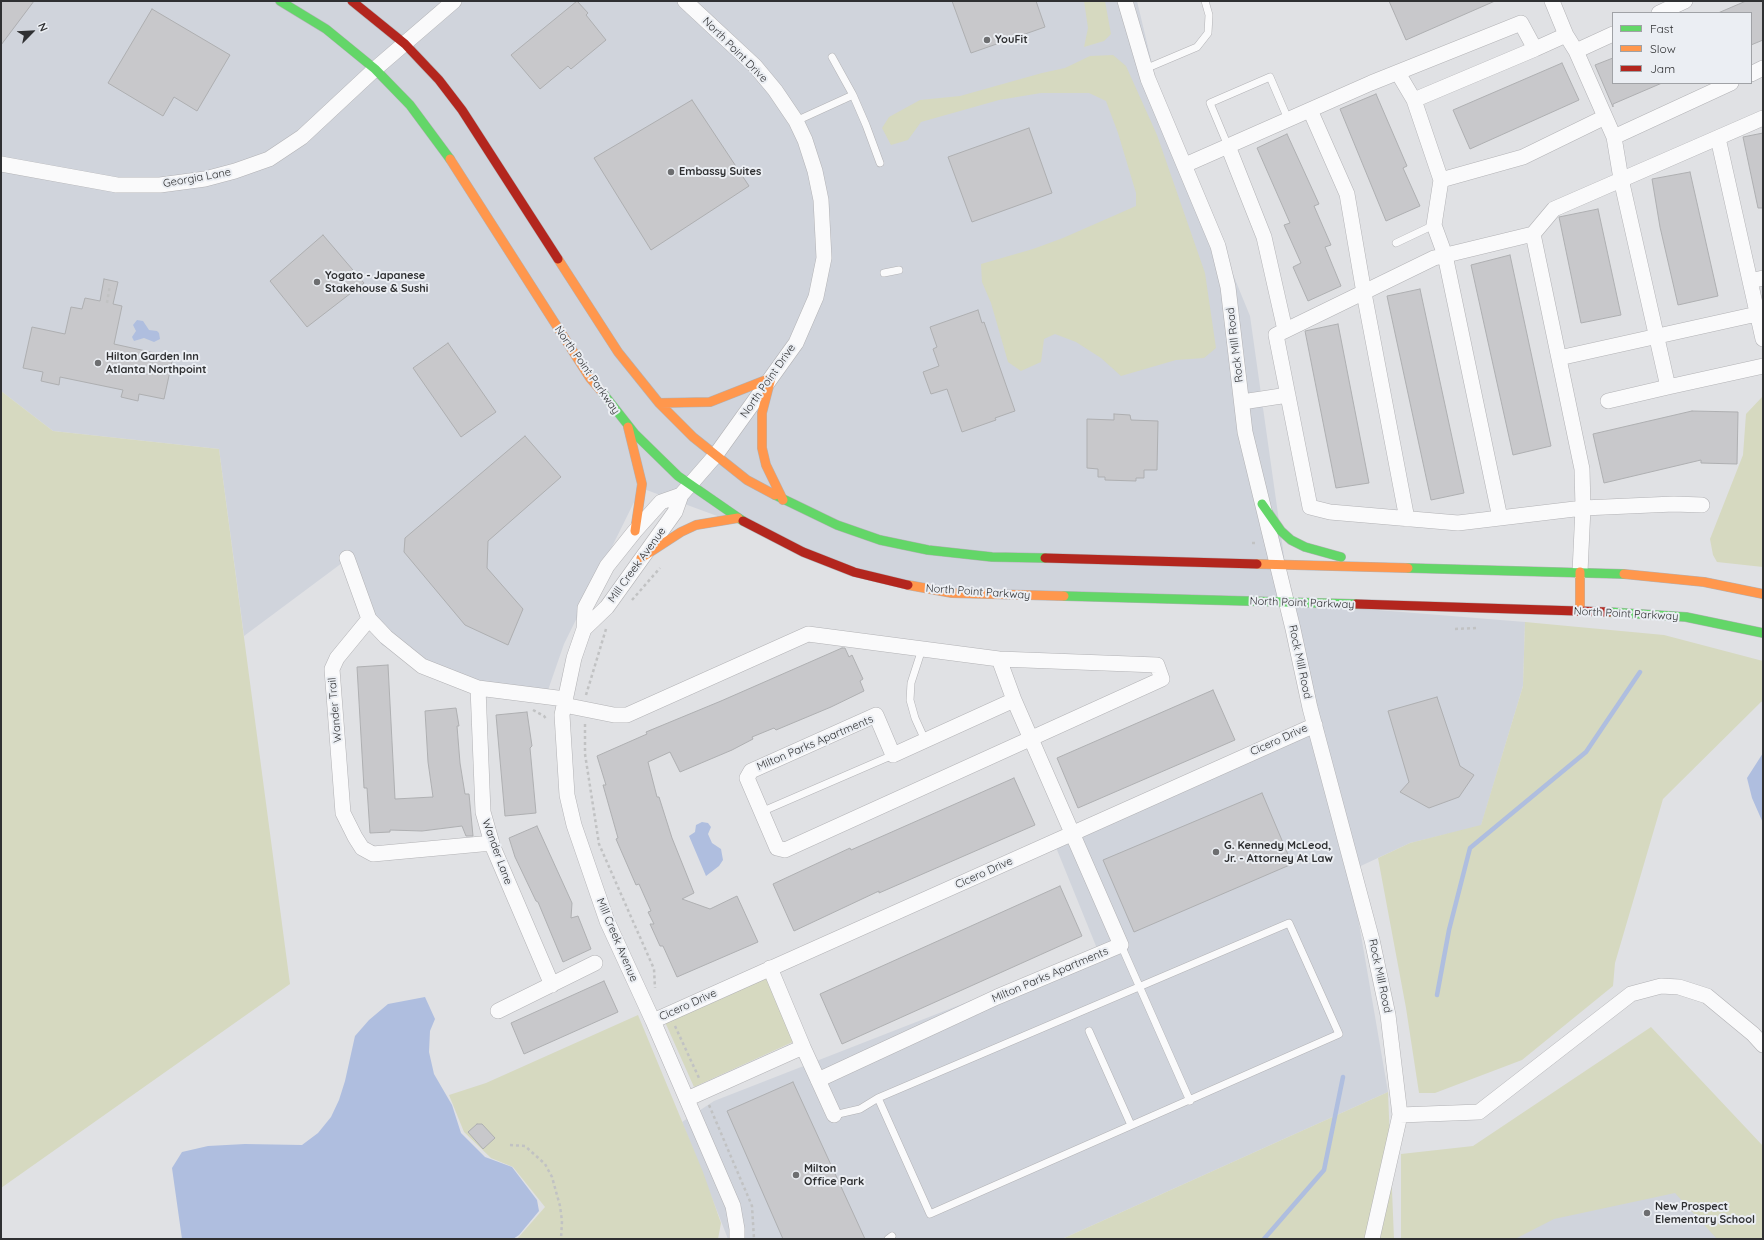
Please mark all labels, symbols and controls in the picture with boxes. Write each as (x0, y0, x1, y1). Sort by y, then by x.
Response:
north arrow (12, 12, 52, 52)
legend (1612, 12, 1752, 84)
street label: North Point Drive (700, 15, 770, 85)
text: N (35, 21, 51, 34)
text: Fast (1650, 21, 1674, 36)
place label: YouFit (995, 33, 1028, 47)
marker: YouFit (982, 35, 992, 45)
text: Slow (1650, 41, 1676, 56)
text: Jam (1650, 61, 1675, 76)
place label: Embassy Suites (679, 165, 761, 179)
street label: Georgia Lane (162, 166, 232, 190)
marker: Embassy Suites (666, 167, 676, 177)
place label: Yogato - Japanese Stakehouse & Sushi (325, 269, 428, 295)
marker: Yogato - Japanese Stakehouse & Sushi (312, 277, 322, 287)
street label: Rock Mill Road (1224, 307, 1246, 383)
street label: North Point Parkway (552, 323, 622, 417)
street label: North Point Drive (738, 342, 798, 420)
place label: Hilton Garden Inn Atlanta Northpoint (106, 350, 206, 376)
marker: Hilton Garden Inn Atlanta Northpoint (93, 358, 103, 368)
street label: Mill Creek Avenue (605, 525, 669, 605)
street label: North Point Parkway (925, 582, 1031, 602)
street label: North Point Parkway (1249, 595, 1355, 611)
street label: North Point Parkway (1573, 605, 1679, 623)
street label: Rock Mill Road (1286, 624, 1314, 700)
street label: Wander Trail (326, 677, 344, 743)
street label: Milton Parks Apartments (755, 712, 875, 774)
street label: Cicero Drive (1248, 721, 1310, 759)
street label: Wander Lane (479, 817, 515, 887)
place label: G. Kennedy McLeod, Jr. - Attorney At Law (1224, 839, 1333, 865)
marker: G. Kennedy McLeod, Jr. - Attorney At Law (1211, 847, 1221, 857)
street label: Cicero Drive (953, 854, 1015, 892)
street label: Mill Creek Avenue (593, 896, 641, 984)
street label: Rock Mill Road (1366, 938, 1394, 1014)
street label: Milton Parks Apartments (990, 944, 1110, 1006)
street label: Cicero Drive (657, 986, 719, 1024)
place label: Milton Office Park (804, 1162, 864, 1188)
marker: Milton Office Park (791, 1170, 801, 1180)
place label: New Prospect Elementary School (1655, 1200, 1755, 1226)
marker: New Prospect Elementary School (1642, 1208, 1652, 1218)

